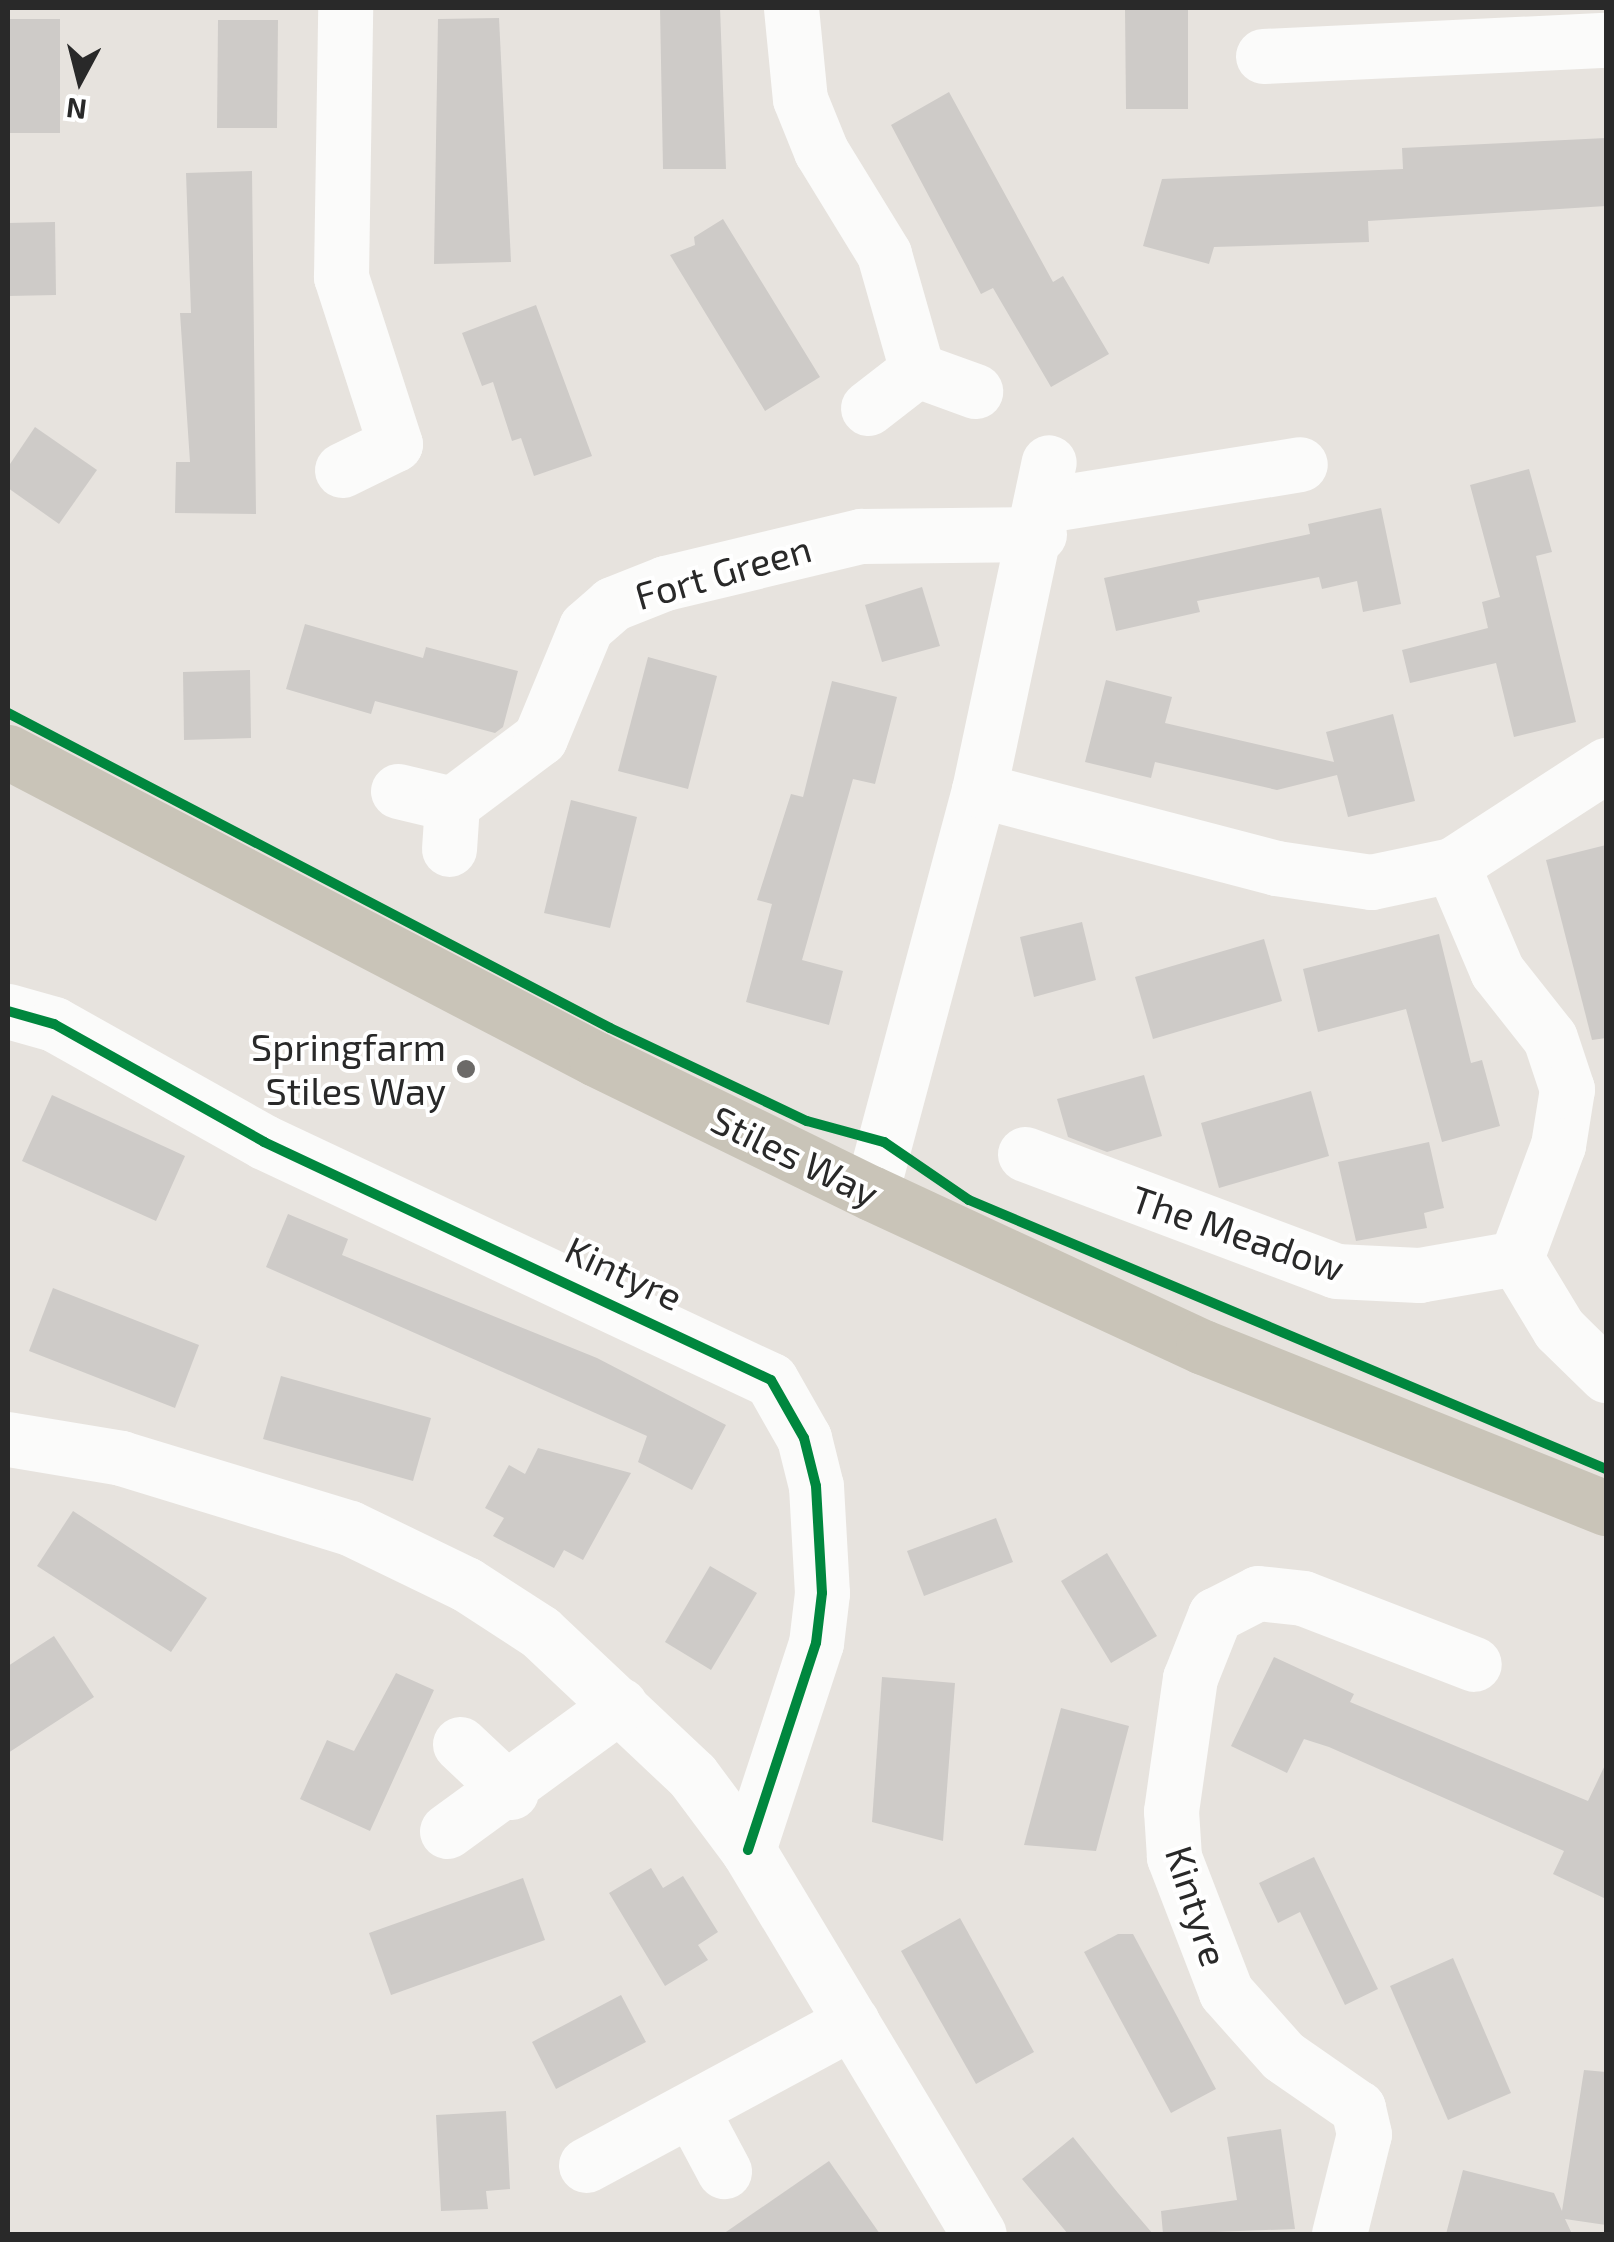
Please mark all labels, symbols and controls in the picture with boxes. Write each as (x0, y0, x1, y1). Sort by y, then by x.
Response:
north arrow (30, 30, 130, 130)
text: N (64, 92, 88, 128)
street label: Fort Green (630, 525, 816, 619)
place label: Springfarm Stiles Way (251, 1024, 446, 1114)
marker: Springfarm Stiles Way (455, 1058, 477, 1080)
street label: Stiles Way (704, 1096, 886, 1216)
street label: The Meadow (1126, 1175, 1350, 1291)
street label: Kintyre (558, 1226, 690, 1320)
street label: Kintyre (1156, 1840, 1238, 1972)

